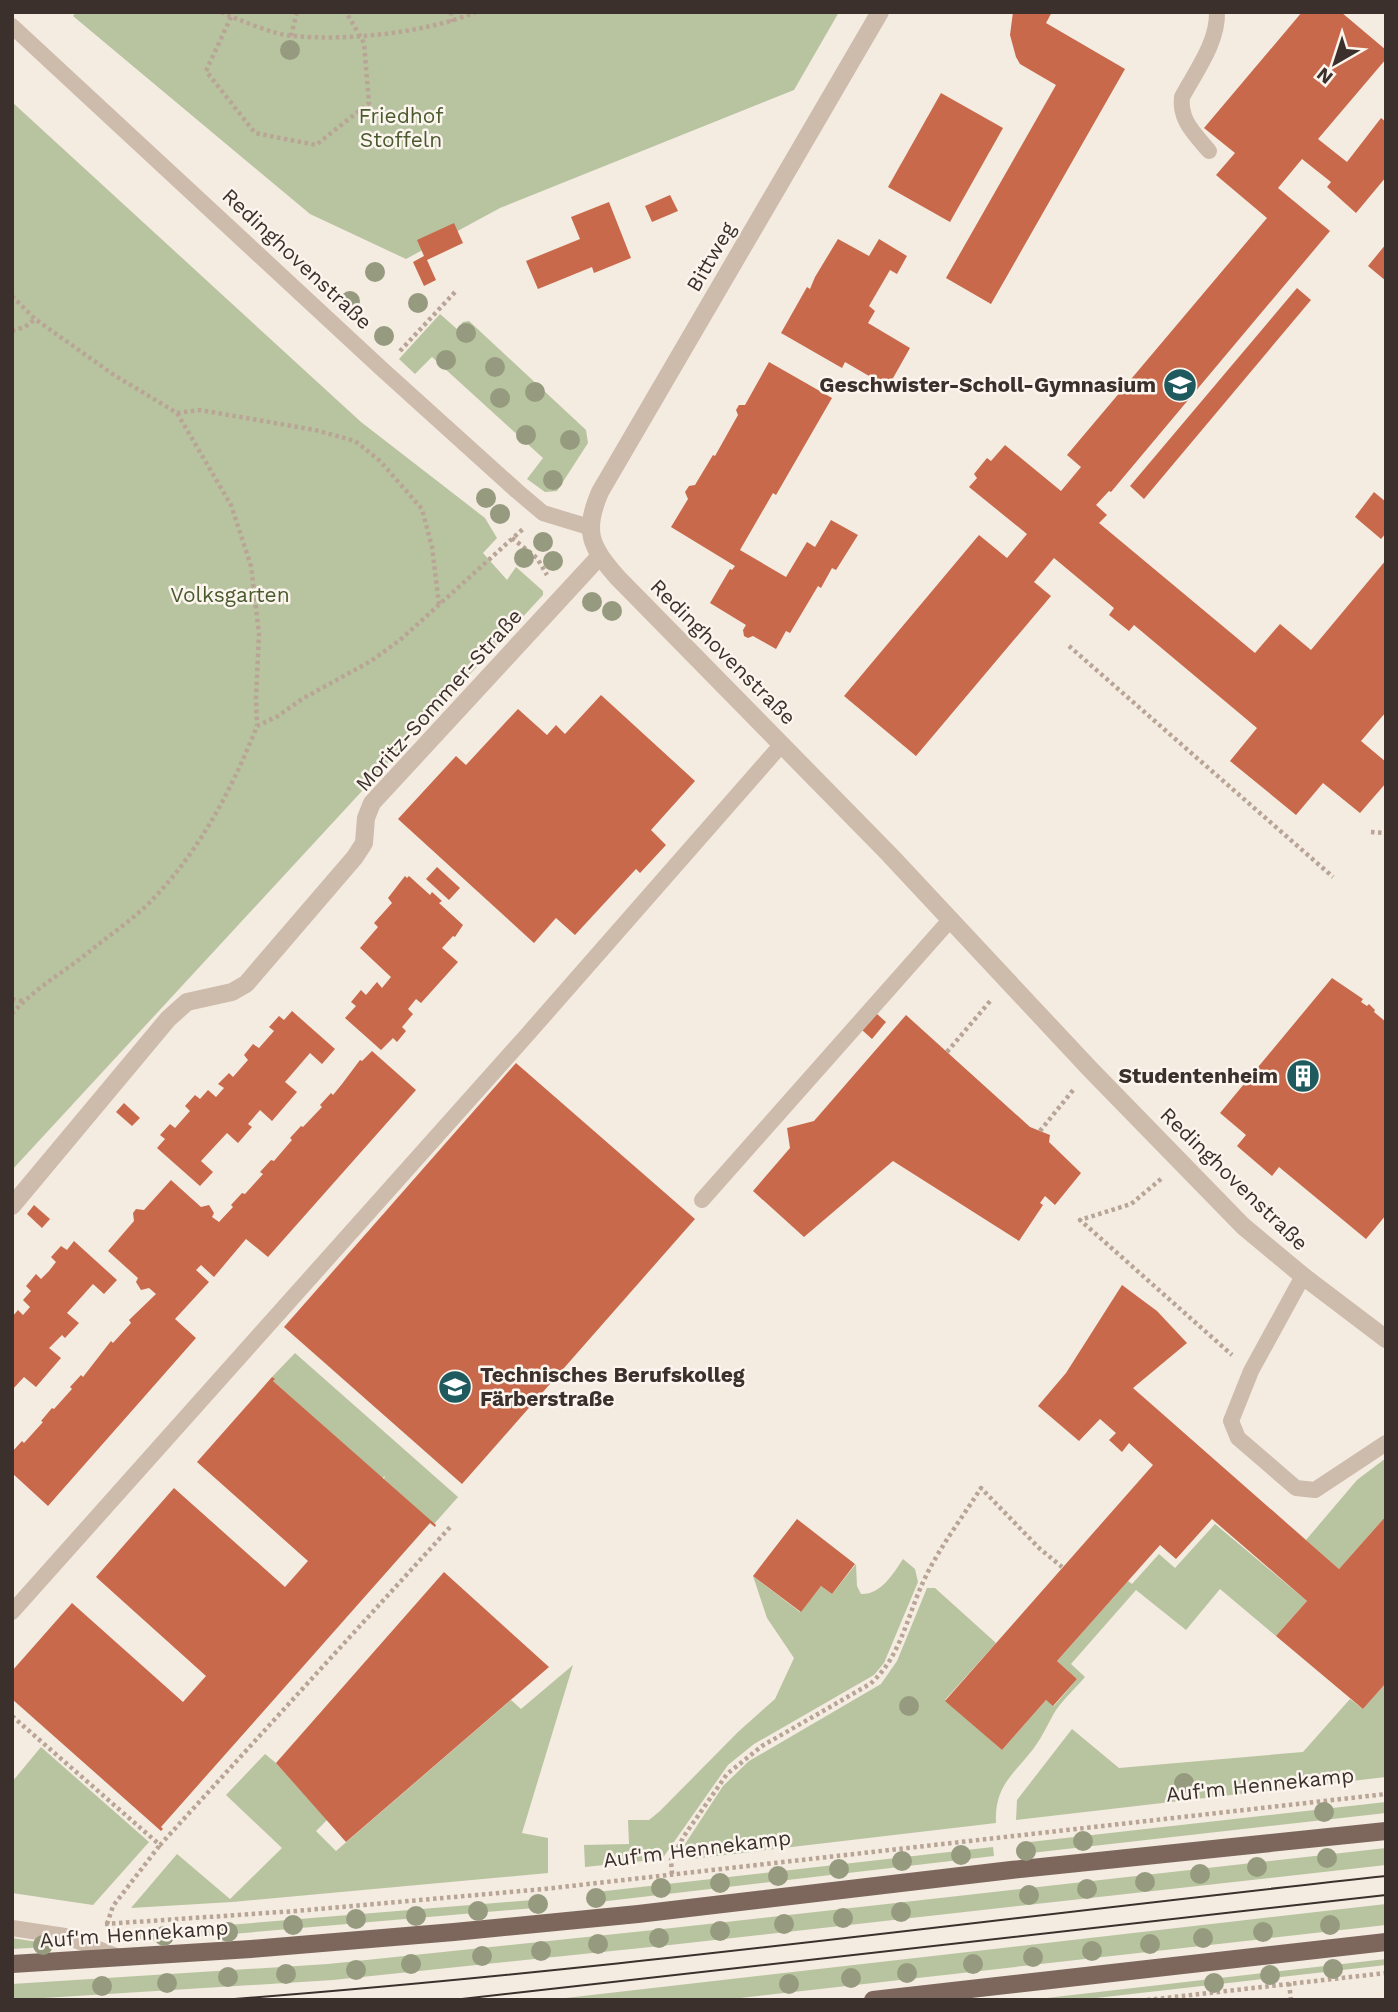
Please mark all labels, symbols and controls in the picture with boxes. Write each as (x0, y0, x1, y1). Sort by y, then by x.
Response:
north arrow (1300, 28, 1370, 98)
text: N (1312, 62, 1337, 89)
park label: Friedhof Stoffeln (358, 103, 444, 152)
street label: Redinghovenstraße (217, 183, 377, 334)
street label: Bittweg (681, 217, 741, 296)
school or university icon: Geschwister-Scholl-Gymnasium (1161, 366, 1199, 404)
place label: Geschwister-Scholl-Gymnasium (819, 372, 1156, 397)
street label: Redinghovenstraße (645, 574, 801, 730)
park label: Volksgarten (170, 582, 290, 607)
street label: Moritz-Sommer-Straße (350, 603, 527, 796)
building icon: Studentenheim (1284, 1057, 1322, 1095)
place label: Studentenheim (1119, 1063, 1278, 1088)
street label: Redinghovenstraße (1155, 1102, 1313, 1255)
place label: Technisches Berufskolleg Färberstraße (480, 1362, 745, 1411)
school or university icon: Technisches Berufskolleg Färberstraße (436, 1368, 474, 1406)
street label: Auf'm Hennekamp (1165, 1762, 1355, 1807)
street label: Auf'm Hennekamp (602, 1825, 792, 1872)
street label: Auf'm Hennekamp (39, 1914, 229, 1953)

